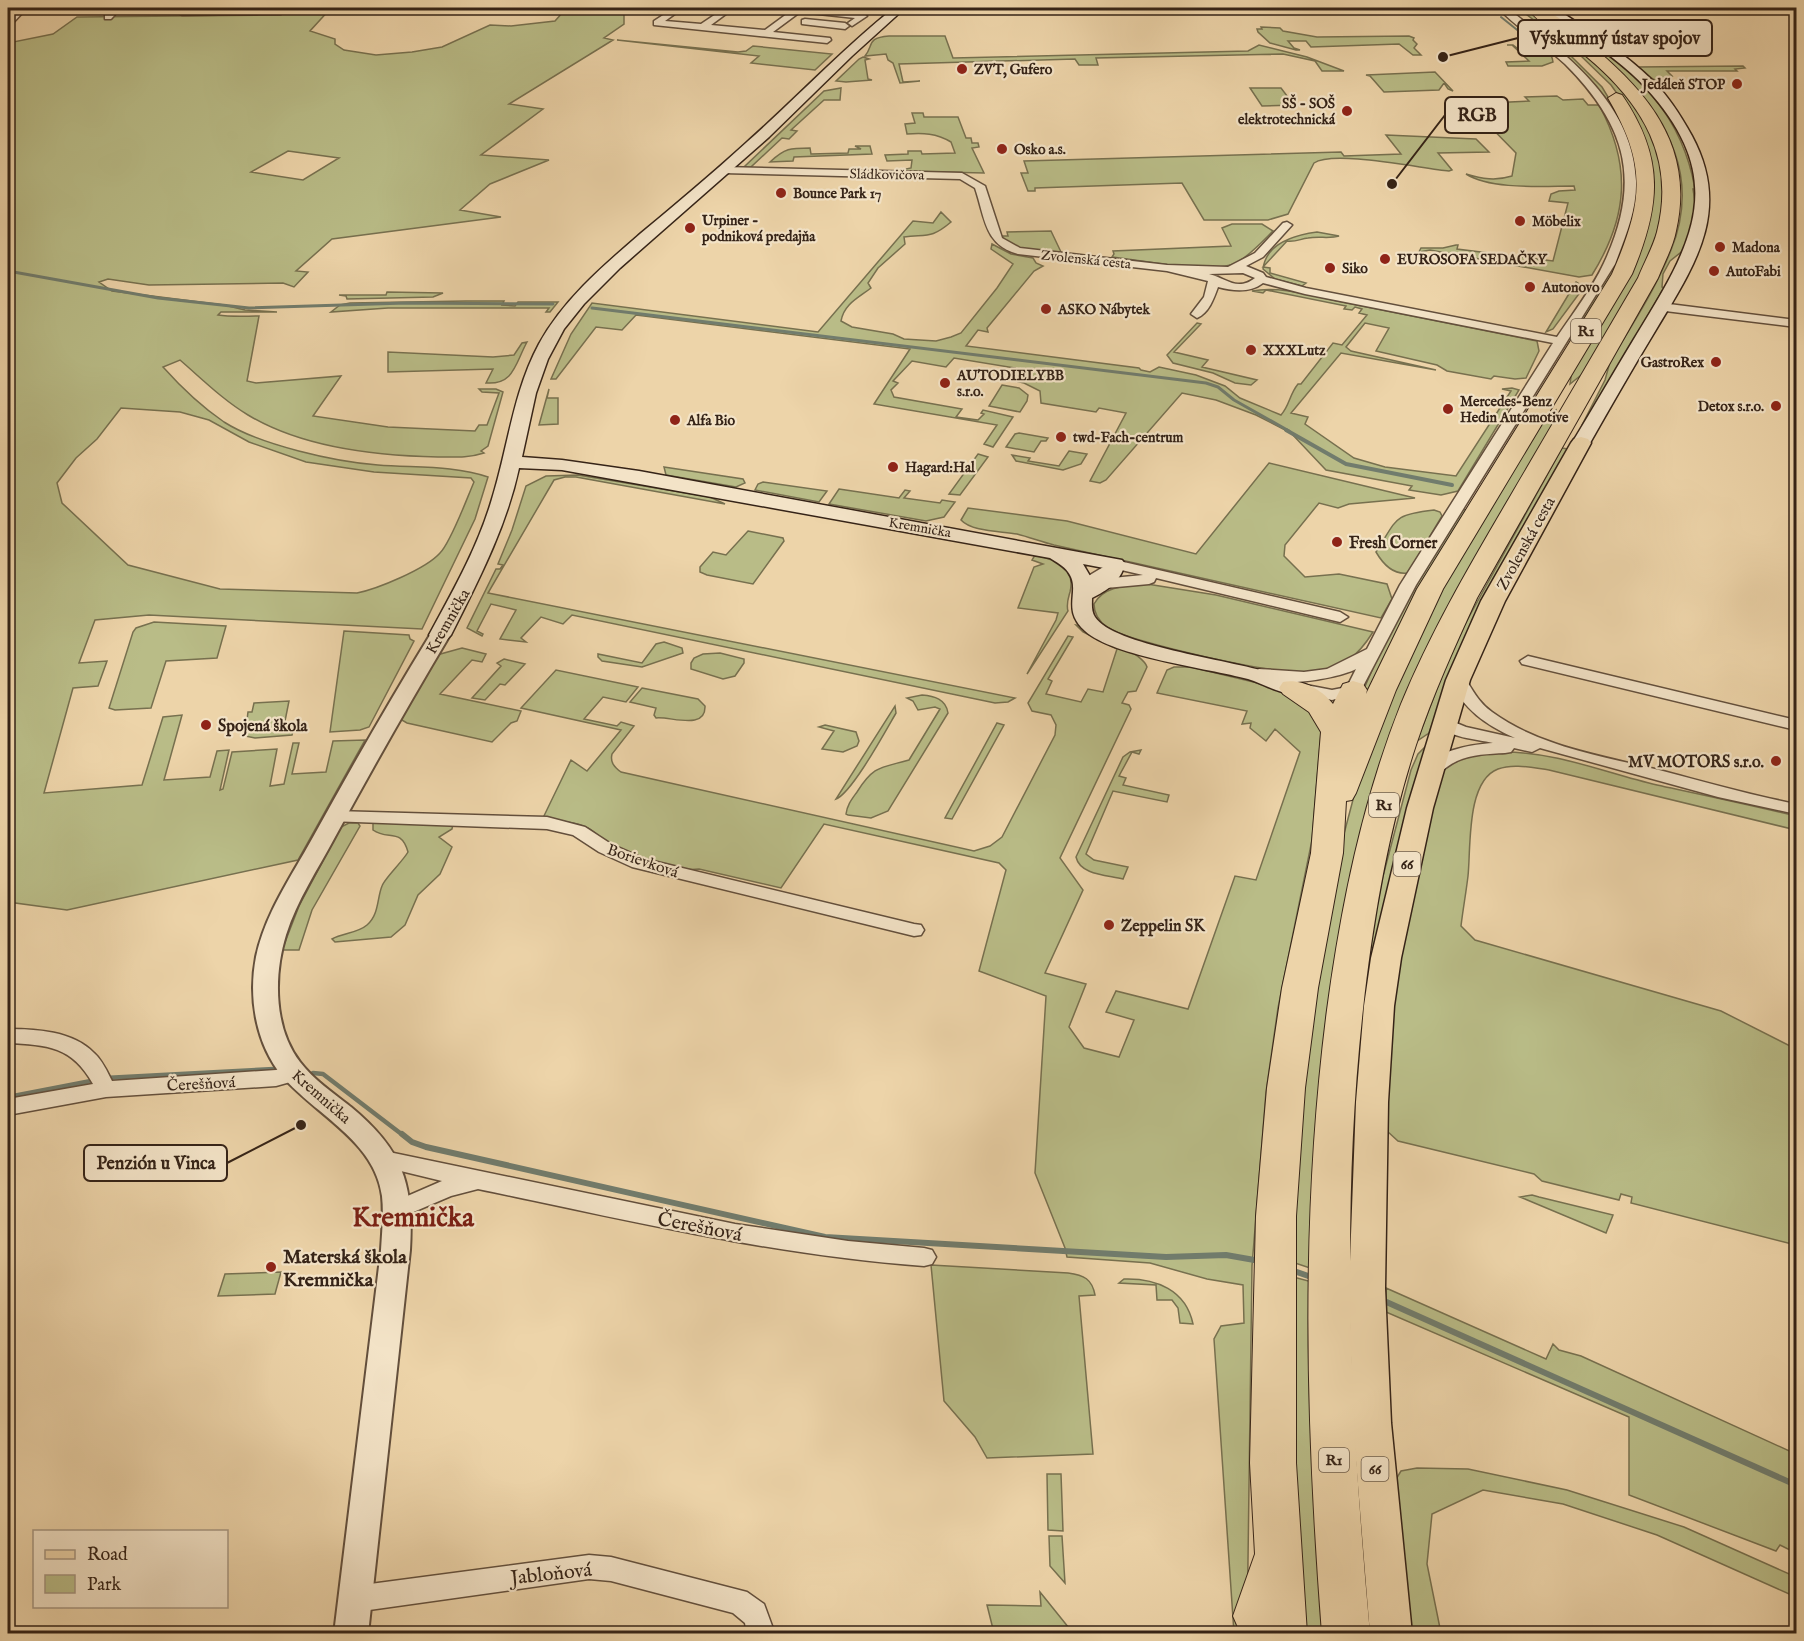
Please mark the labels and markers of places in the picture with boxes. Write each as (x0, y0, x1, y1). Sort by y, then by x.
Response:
callout: Výskumný ústav spojov (1518, 20, 1712, 56)
place label: ZVT, Gufero (974, 61, 1053, 79)
marker: ZVT, Gufero (955, 62, 969, 76)
place label: Jedáleň STOP (1640, 76, 1726, 94)
marker: Jedáleň STOP (1730, 77, 1744, 91)
place label: SŠ - SOŠ elektrotechnická (1238, 94, 1336, 129)
callout: RGB (1445, 97, 1508, 133)
marker: SŠ - SOŠ elektrotechnická (1340, 104, 1354, 118)
place label: Osko a.s. (1014, 141, 1066, 159)
marker: Osko a.s. (995, 142, 1009, 156)
place label: Bounce Park 17 (793, 185, 882, 203)
marker: Bounce Park 17 (774, 186, 788, 200)
place label: Urpiner - podniková predajňa (701, 212, 816, 246)
place label: Möbelix (1532, 213, 1581, 231)
marker: Möbelix (1513, 214, 1527, 228)
marker: Urpiner - podniková predajňa (683, 221, 697, 235)
place label: Madona (1732, 239, 1781, 257)
marker: Madona (1713, 240, 1727, 254)
place label: EUROSOFA SEDAČKY (1397, 250, 1548, 269)
marker: EUROSOFA SEDAČKY (1378, 252, 1392, 266)
place label: Siko (1342, 260, 1368, 278)
marker: Siko (1323, 261, 1337, 275)
place label: AutoFabi (1725, 263, 1781, 281)
marker: AutoFabi (1707, 264, 1721, 278)
place label: Autonovo (1541, 279, 1600, 297)
marker: Autonovo (1523, 280, 1537, 294)
place label: ASKO Nábytek (1057, 301, 1150, 319)
marker: ASKO Nábytek (1039, 302, 1053, 316)
place label: XXXLutz (1262, 342, 1326, 360)
marker: XXXLutz (1244, 343, 1258, 357)
place label: GastroRex (1641, 354, 1704, 372)
marker: GastroRex (1709, 355, 1723, 369)
place label: AUTODIELYBB s.r.o. (956, 367, 1064, 401)
marker: AUTODIELYBB s.r.o. (938, 376, 952, 390)
place label: Mercedes-Benz Hedin Automotive (1460, 393, 1569, 427)
place label: Detox s.r.o. (1698, 398, 1764, 416)
marker: Detox s.r.o. (1769, 399, 1783, 413)
marker: Mercedes-Benz Hedin Automotive (1441, 402, 1455, 416)
place label: Alfa Bio (686, 412, 735, 430)
marker: Alfa Bio (668, 413, 682, 427)
place label: twd-Fach-centrum (1072, 429, 1184, 447)
marker: twd-Fach-centrum (1054, 430, 1068, 444)
place label: Hagard:Hal (905, 459, 976, 477)
marker: Hagard:Hal (886, 460, 900, 474)
place label: Fresh Corner (1349, 534, 1438, 554)
marker: Fresh Corner (1330, 535, 1344, 549)
place label: Spojená škola (218, 717, 309, 737)
marker: Spojená škola (199, 718, 213, 732)
place label: MV MOTORS s.r.o. (1628, 753, 1764, 773)
marker: MV MOTORS s.r.o. (1769, 754, 1783, 768)
place label: Zeppelin SK (1121, 917, 1206, 937)
marker: Zeppelin SK (1102, 918, 1116, 932)
callout: Penzión u Vinca (84, 1145, 227, 1181)
place label: Materská škola Kremnička (283, 1245, 407, 1293)
marker: Materská škola Kremnička (264, 1260, 278, 1274)

